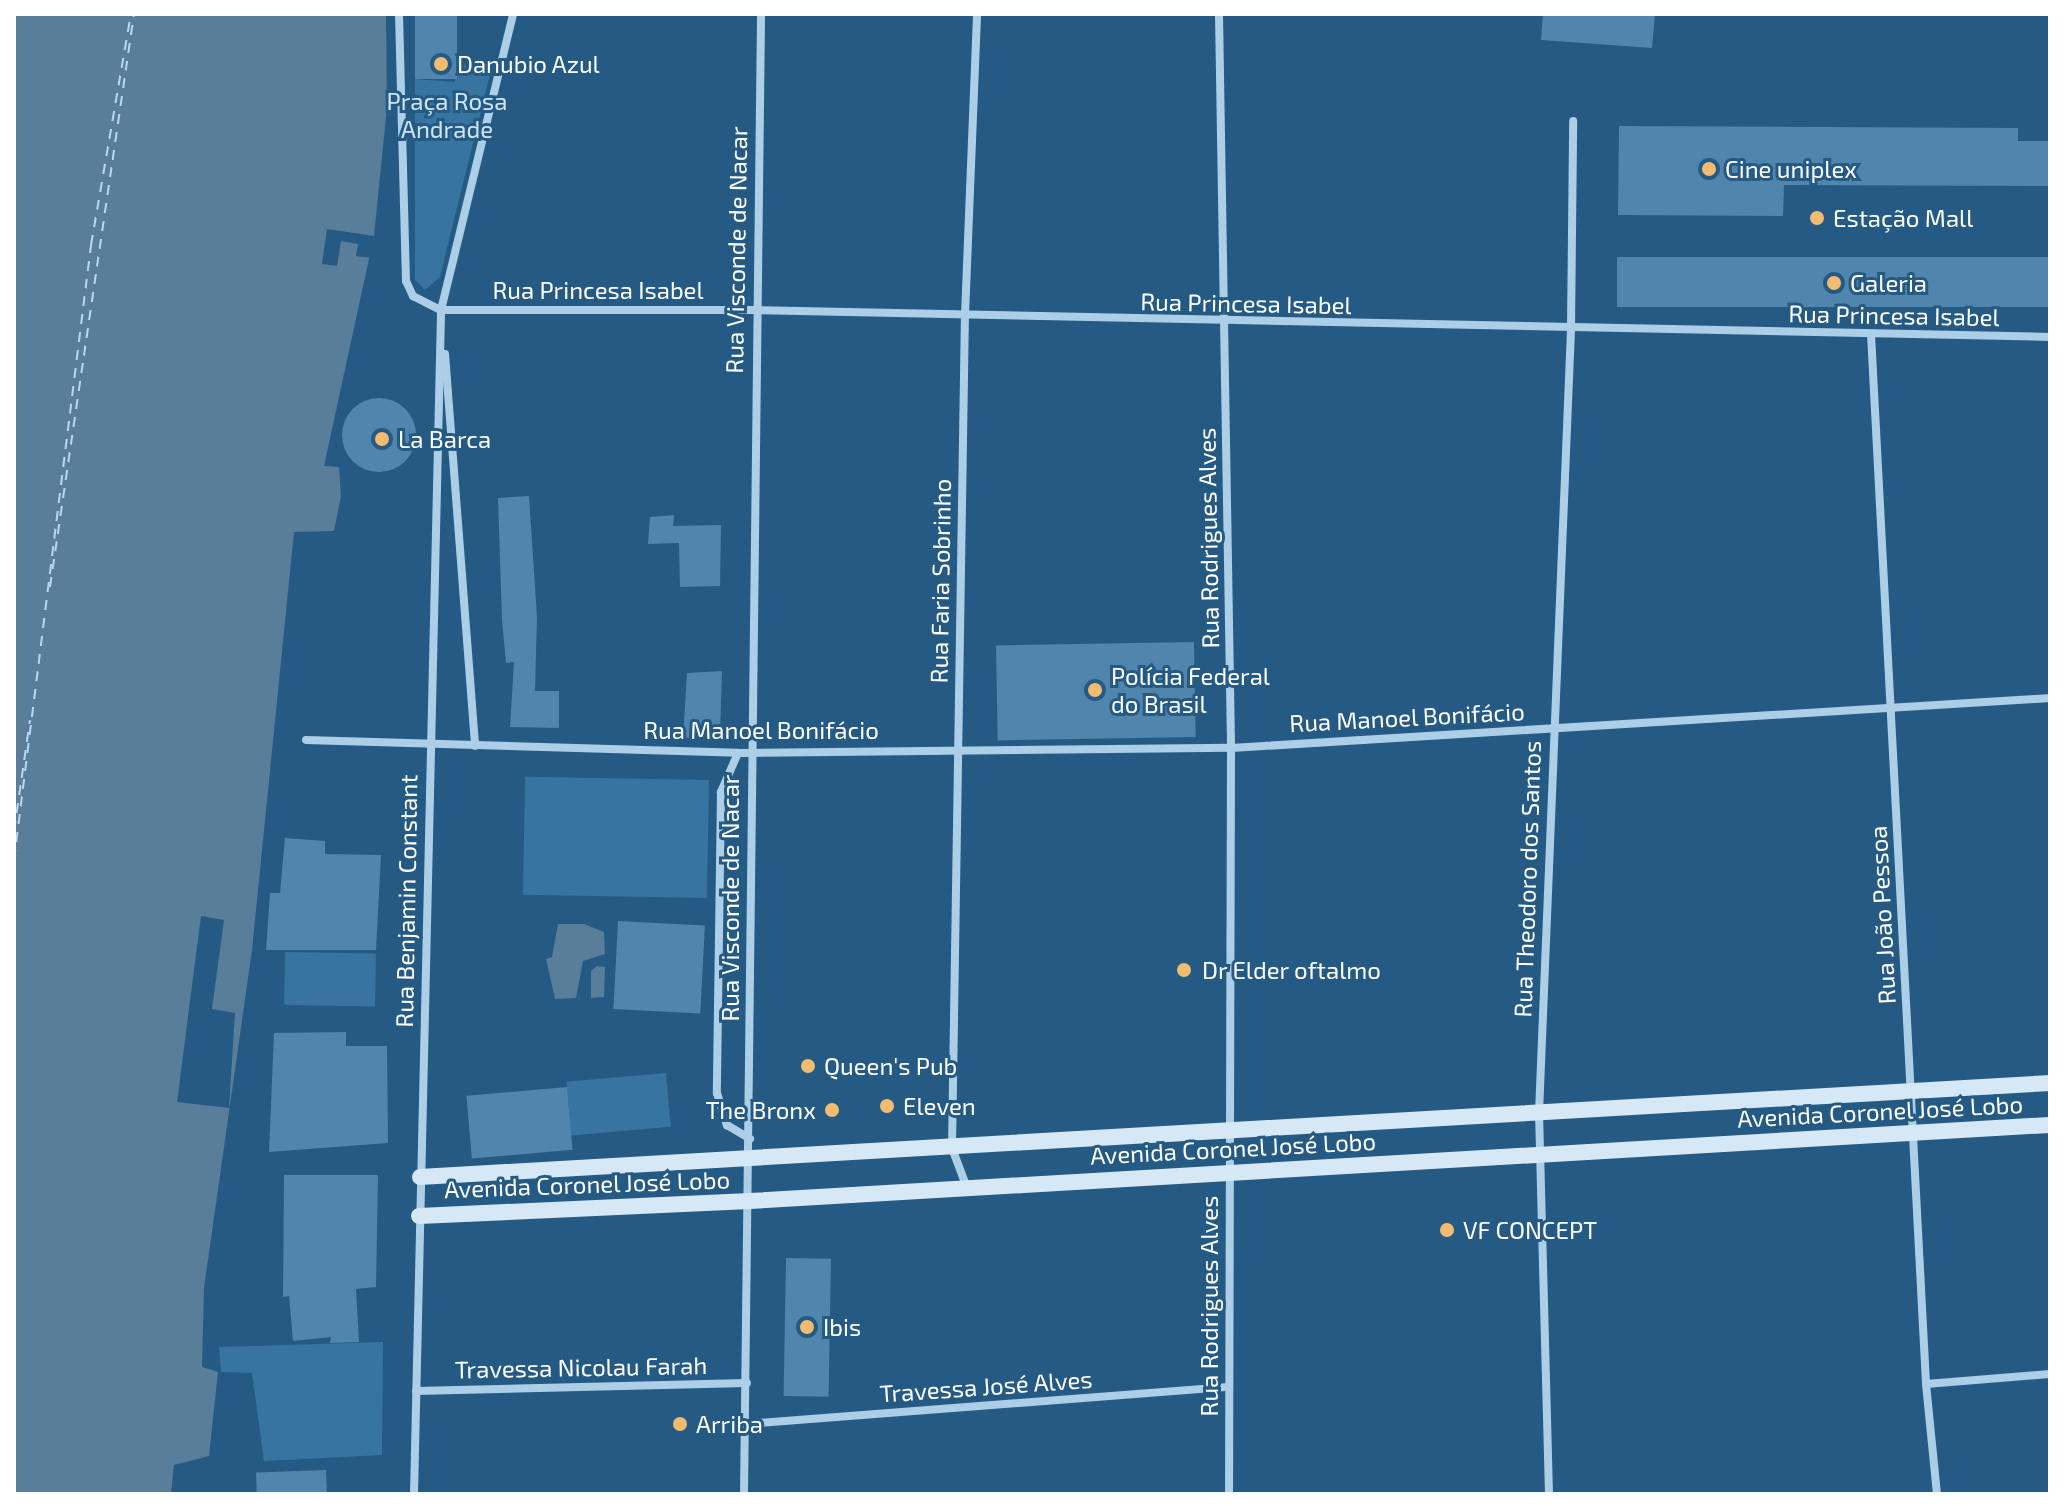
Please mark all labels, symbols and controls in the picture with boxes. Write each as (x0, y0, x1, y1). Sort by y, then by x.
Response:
place label: Danubio Azul (457, 50, 600, 78)
marker: Danubio Azul (432, 55, 450, 73)
park label: Praça Rosa Andrade (387, 87, 507, 143)
street label: Rua Visconde de Nacar (719, 126, 753, 374)
place label: Cine uniplex (1725, 155, 1857, 183)
marker: Cine uniplex (1700, 160, 1718, 178)
place label: Estação Mall (1833, 204, 1973, 232)
marker: Estação Mall (1808, 209, 1826, 227)
place label: Galeria (1850, 269, 1927, 297)
marker: Galeria (1825, 274, 1843, 292)
street label: Rua Princesa Isabel (492, 276, 704, 304)
street label: Rua Princesa Isabel (1140, 287, 1352, 319)
street label: Rua Princesa Isabel (1788, 299, 2000, 331)
place label: La Barca (398, 425, 491, 453)
street label: Rua Rodrigues Alves (1192, 427, 1224, 649)
marker: La Barca (373, 430, 391, 448)
street label: Rua Faria Sobrinho (924, 478, 956, 684)
place label: Polícia Federal do Brasil (1111, 662, 1270, 718)
marker: Polícia Federal do Brasil (1086, 681, 1104, 699)
street label: Rua Manoel Bonifácio (1288, 696, 1526, 738)
street label: Rua Manoel Bonifácio (643, 716, 879, 744)
street label: Rua Theodoro dos Santos (1508, 740, 1546, 1018)
street label: Rua Benjamin Constant (389, 774, 423, 1028)
street label: Rua Visconde de Nacar (716, 774, 744, 1022)
street label: Rua João Pessoa (1863, 825, 1901, 1005)
place label: Dr Elder oftalmo (1202, 956, 1382, 984)
marker: Dr Elder oftalmo (1173, 959, 1195, 981)
place label: Queen's Pub (824, 1052, 957, 1080)
marker: Queen's Pub (799, 1057, 817, 1075)
street label: Avenida Coronel José Lobo (1736, 1089, 2024, 1133)
place label: Eleven (903, 1092, 976, 1120)
place label: The Bronx (705, 1096, 816, 1124)
marker: Eleven (878, 1097, 896, 1115)
marker: The Bronx (823, 1101, 841, 1119)
street label: Avenida Coronel José Lobo (1089, 1126, 1377, 1170)
street label: Avenida Coronel José Lobo (443, 1165, 731, 1203)
street label: Rua Rodrigues Alves (1195, 1195, 1223, 1417)
place label: VF CONCEPT (1463, 1216, 1597, 1244)
marker: VF CONCEPT (1438, 1221, 1456, 1239)
place label: Ibis (823, 1313, 861, 1341)
marker: Ibis (798, 1318, 816, 1336)
street label: Travessa Nicolau Farah (454, 1350, 708, 1384)
street label: Travessa José Alves (878, 1364, 1094, 1408)
place label: Arriba (696, 1410, 763, 1438)
marker: Arriba (671, 1415, 689, 1433)

